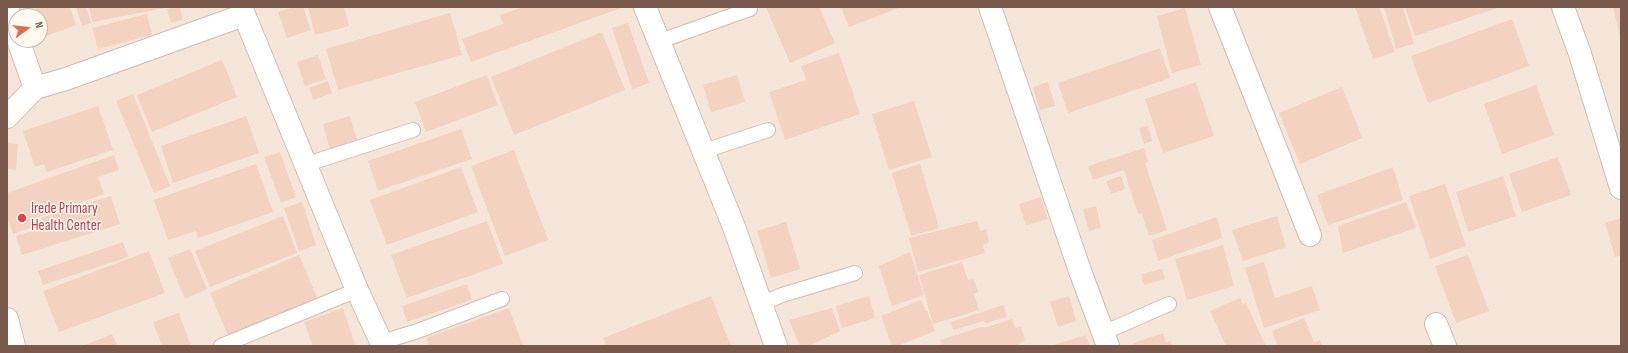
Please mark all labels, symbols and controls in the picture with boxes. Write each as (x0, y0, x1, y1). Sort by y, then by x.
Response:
north arrow (8, 8, 48, 48)
text: N (32, 21, 46, 30)
place label: Irede Primary Health Center (31, 200, 101, 235)
marker: Irede Primary Health Center (16, 212, 28, 224)

